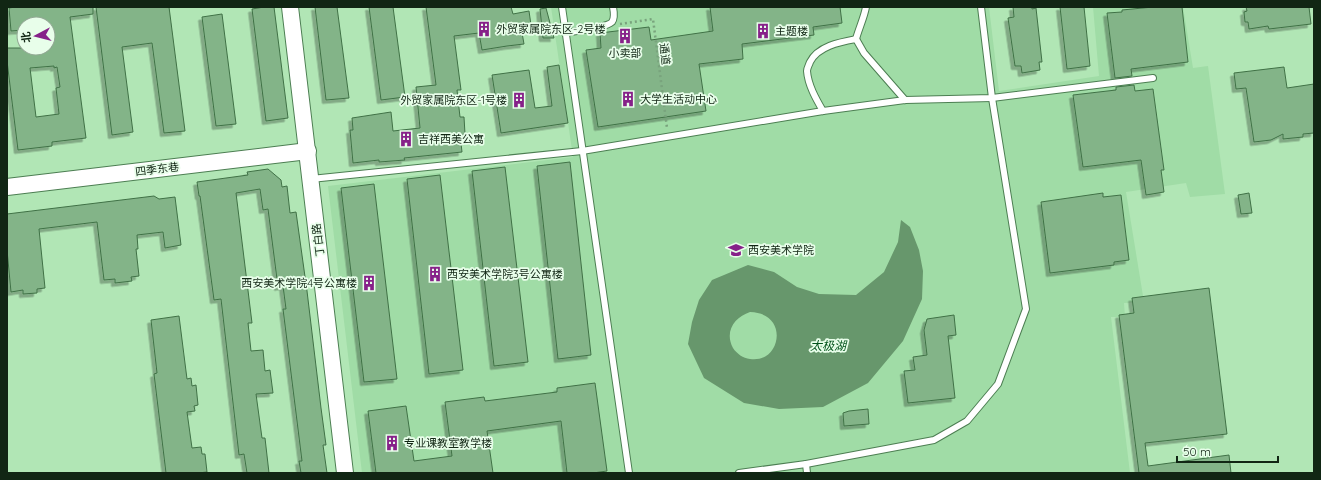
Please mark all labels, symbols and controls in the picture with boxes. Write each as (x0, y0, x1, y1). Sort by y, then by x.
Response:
north arrow (16, 16, 56, 56)
building icon: 外贸家属院东区-2号楼 (475, 20, 493, 38)
place label: 外贸家属院东区-2号楼 (496, 22, 605, 36)
building icon: 主题楼 (754, 22, 772, 40)
place label: 主题楼 (775, 24, 808, 38)
building icon: 小卖部 (616, 27, 634, 45)
text: 北 (18, 31, 34, 44)
street label: 通道 (657, 42, 673, 66)
place label: 小卖部 (609, 46, 642, 60)
building icon: 大学生活动中心 (619, 90, 637, 108)
building icon: 外贸家属院东区-1号楼 (510, 91, 528, 109)
place label: 大学生活动中心 (640, 92, 717, 106)
place label: 外贸家属院东区-1号楼 (400, 93, 507, 107)
building icon: 吉祥西美公寓 (397, 130, 415, 148)
place label: 吉祥西美公寓 (418, 132, 484, 146)
street label: 四季东巷 (134, 159, 180, 179)
street label: 丁白路 (309, 223, 327, 257)
school or university icon: 西安美术学院 (727, 241, 745, 259)
place label: 西安美术学院 (748, 243, 814, 257)
building icon: 西安美术学院3号公寓楼 (426, 265, 444, 283)
place label: 西安美术学院3号公寓楼 (447, 267, 563, 281)
building icon: 西安美术学院4号公寓楼 (360, 274, 378, 292)
place label: 西安美术学院4号公寓楼 (241, 276, 357, 290)
water label: 太极湖 (810, 338, 848, 353)
building icon: 专业课教室教学楼 (383, 434, 401, 452)
place label: 专业课教室教学楼 (404, 436, 492, 450)
scale bar (1177, 438, 1278, 464)
text: 50 m (1183, 444, 1211, 459)

